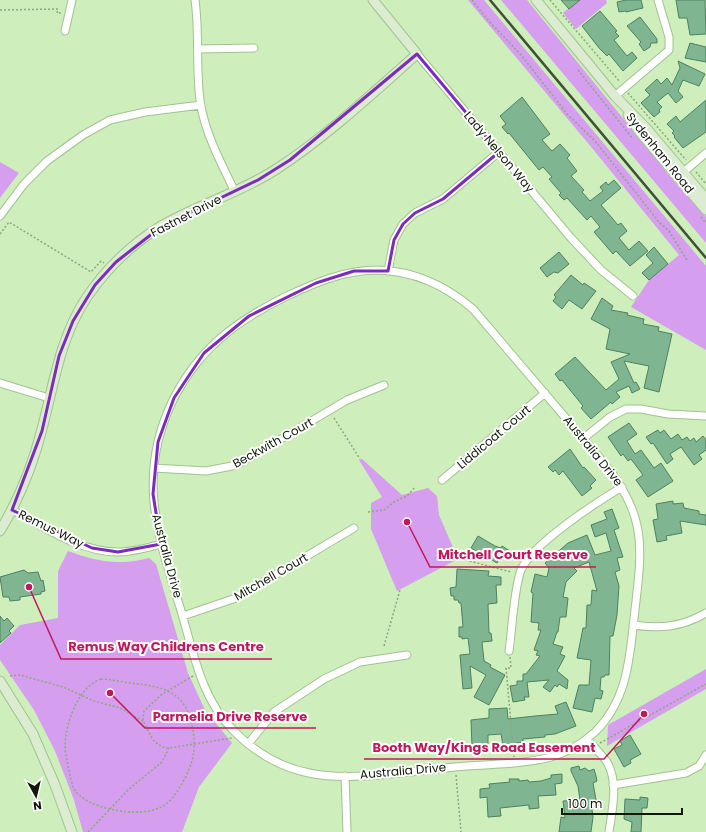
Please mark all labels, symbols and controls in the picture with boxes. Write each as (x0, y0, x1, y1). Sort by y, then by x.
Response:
street label: Lady Nelson Way (460, 107, 539, 196)
street label: Sydenham Road (622, 109, 698, 197)
street label: Fastnet Drive (147, 190, 224, 241)
street label: Liddicoat Court (453, 401, 534, 473)
street label: Australia Drive (560, 412, 627, 490)
street label: Beckwith Court (229, 413, 316, 472)
street label: Remus Way (16, 505, 87, 552)
street label: Australia Drive (148, 512, 187, 600)
callout: Mitchell Court Reserve (430, 542, 596, 567)
text: Mitchell Court Reserve (438, 545, 588, 564)
street label: Mitchell Court (231, 549, 311, 605)
callout: Remus Way Childrens Centre (61, 634, 272, 659)
text: Remus Way Childrens Centre (68, 637, 264, 656)
callout: Parmelia Drive Reserve (145, 703, 316, 728)
text: Parmelia Drive Reserve (153, 707, 307, 726)
callout: Booth Way/Kings Road Easement (364, 734, 604, 759)
text: Booth Way/Kings Road Easement (372, 738, 596, 757)
street label: Australia Drive (359, 758, 447, 783)
north arrow (16, 776, 56, 816)
scale bar (562, 790, 682, 816)
text: 100 m (568, 795, 602, 812)
text: N (32, 797, 43, 814)

